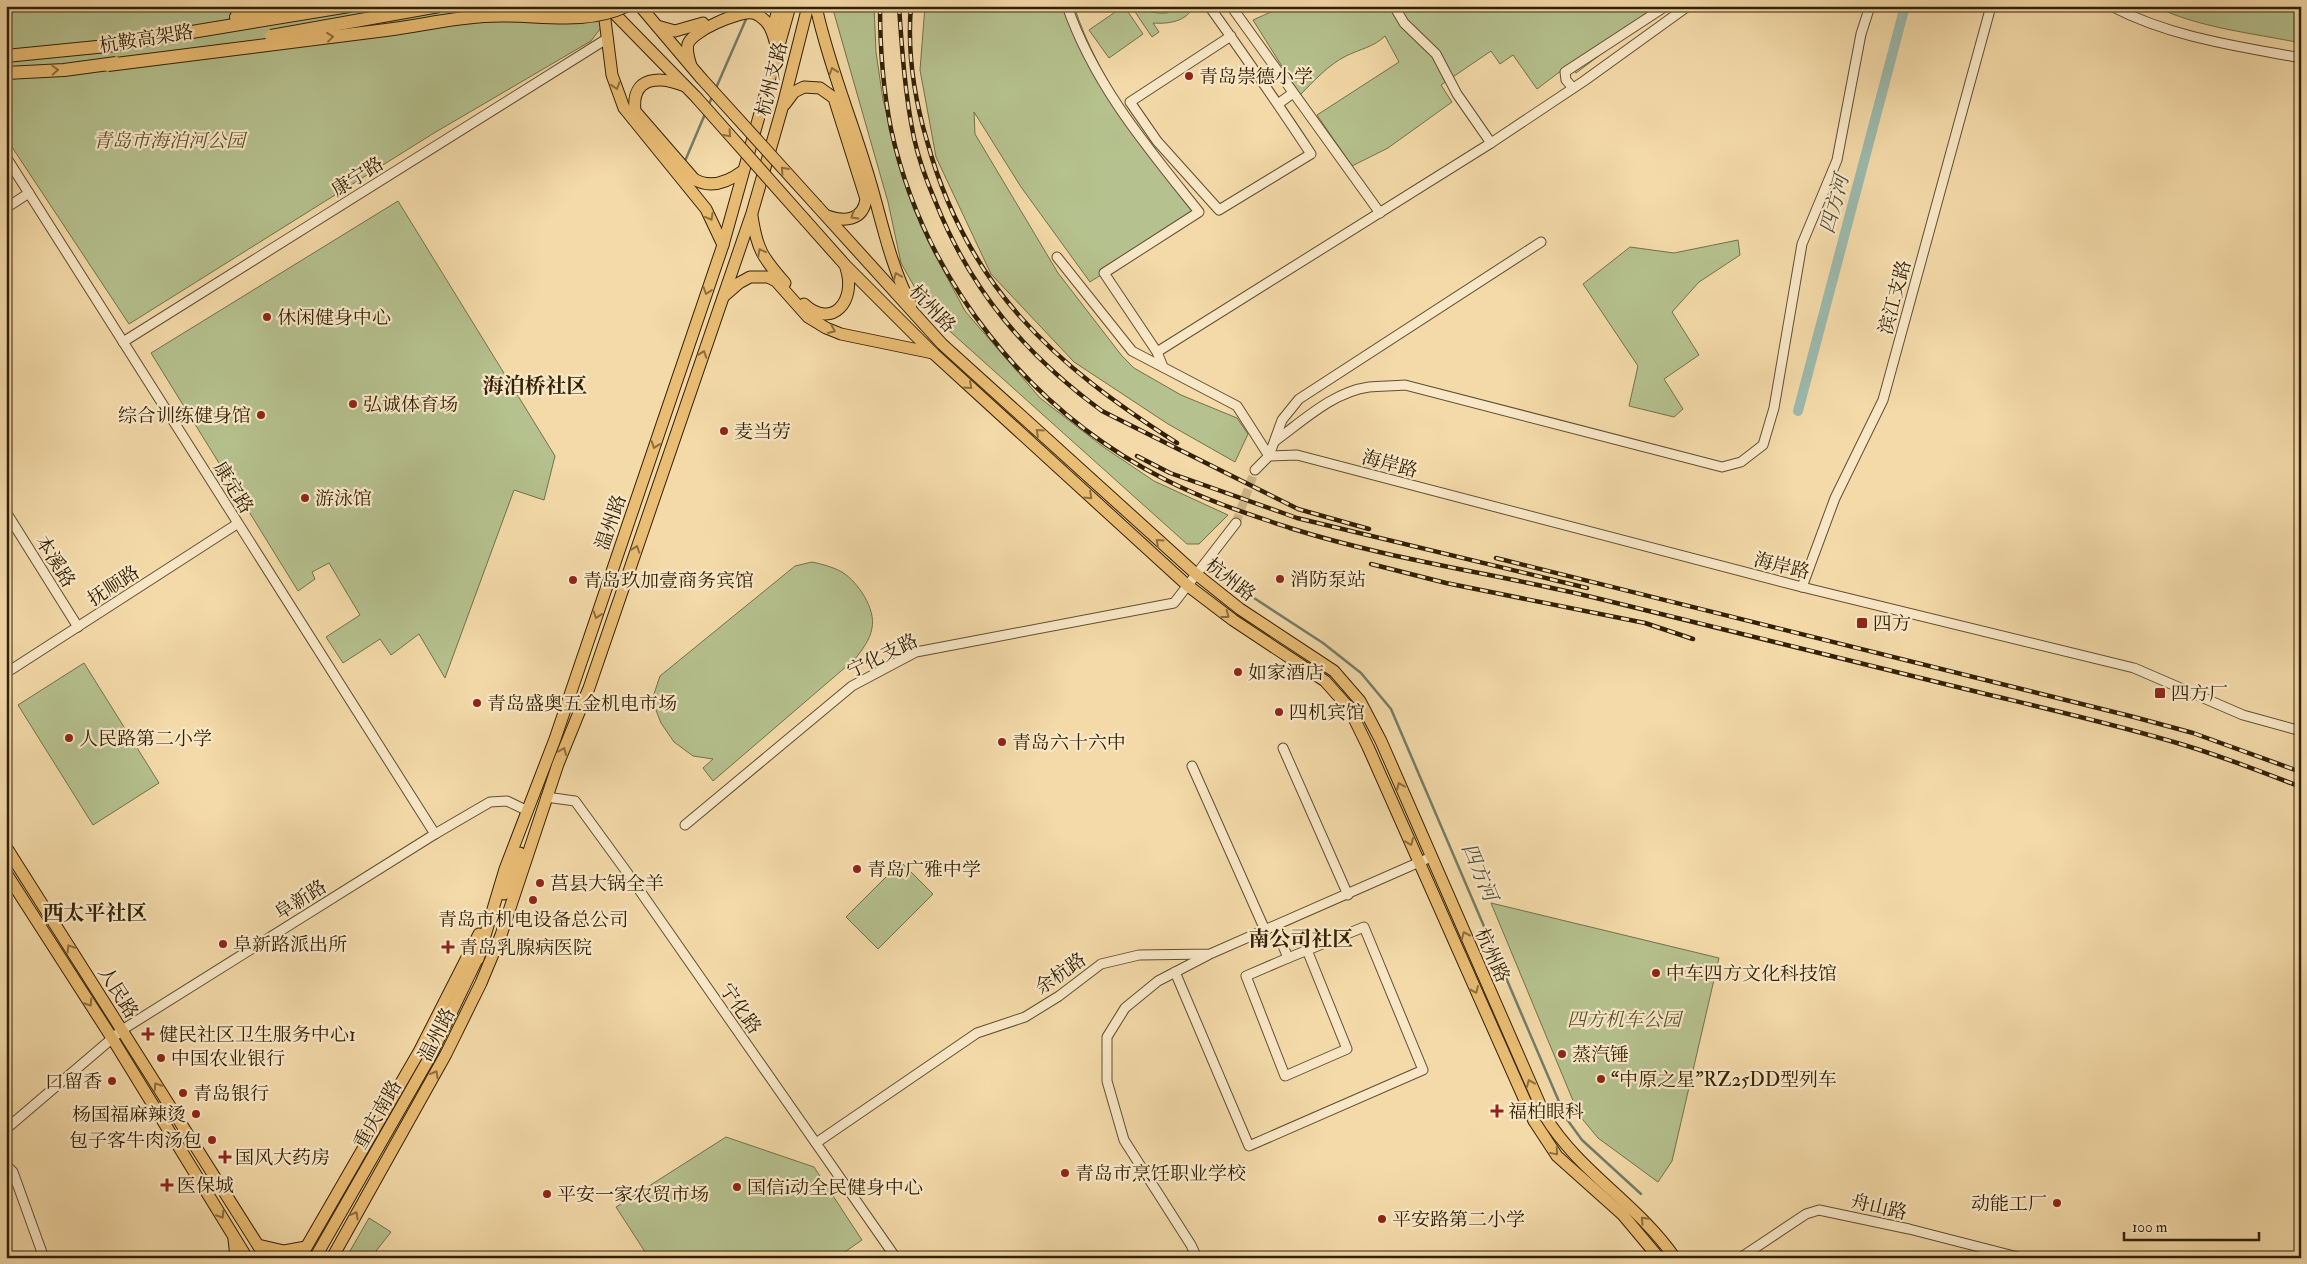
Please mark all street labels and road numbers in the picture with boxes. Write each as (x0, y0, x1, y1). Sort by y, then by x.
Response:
street label: 杭鞍高架路 (97, 20, 195, 58)
street label: 杭州支路 (751, 39, 793, 119)
street label: 康宁路 (327, 152, 388, 202)
street label: 滨江支路 (1874, 257, 1916, 337)
street label: 杭州路 (904, 280, 961, 338)
street label: 海岸路 (1359, 445, 1420, 483)
street label: 康定路 (208, 457, 258, 518)
street label: 温州路 (590, 491, 632, 553)
street label: 本溪路 (30, 531, 80, 592)
street label: 海岸路 (1751, 547, 1812, 585)
street label: 杭州路 (1201, 553, 1260, 607)
street label: 抚顺路 (83, 560, 144, 611)
street label: 宁化支路 (843, 628, 922, 683)
street label: 阜新路 (270, 875, 331, 925)
street label: 杭州路 (1470, 924, 1515, 986)
street label: 余杭路 (1030, 948, 1091, 1000)
street label: 人民路 (93, 962, 143, 1023)
street label: 宁化路 (714, 978, 766, 1039)
street label: 温州路 (413, 1004, 461, 1065)
street label: 重庆南路 (348, 1076, 407, 1153)
street label: 舟山路 (1848, 1189, 1909, 1225)

